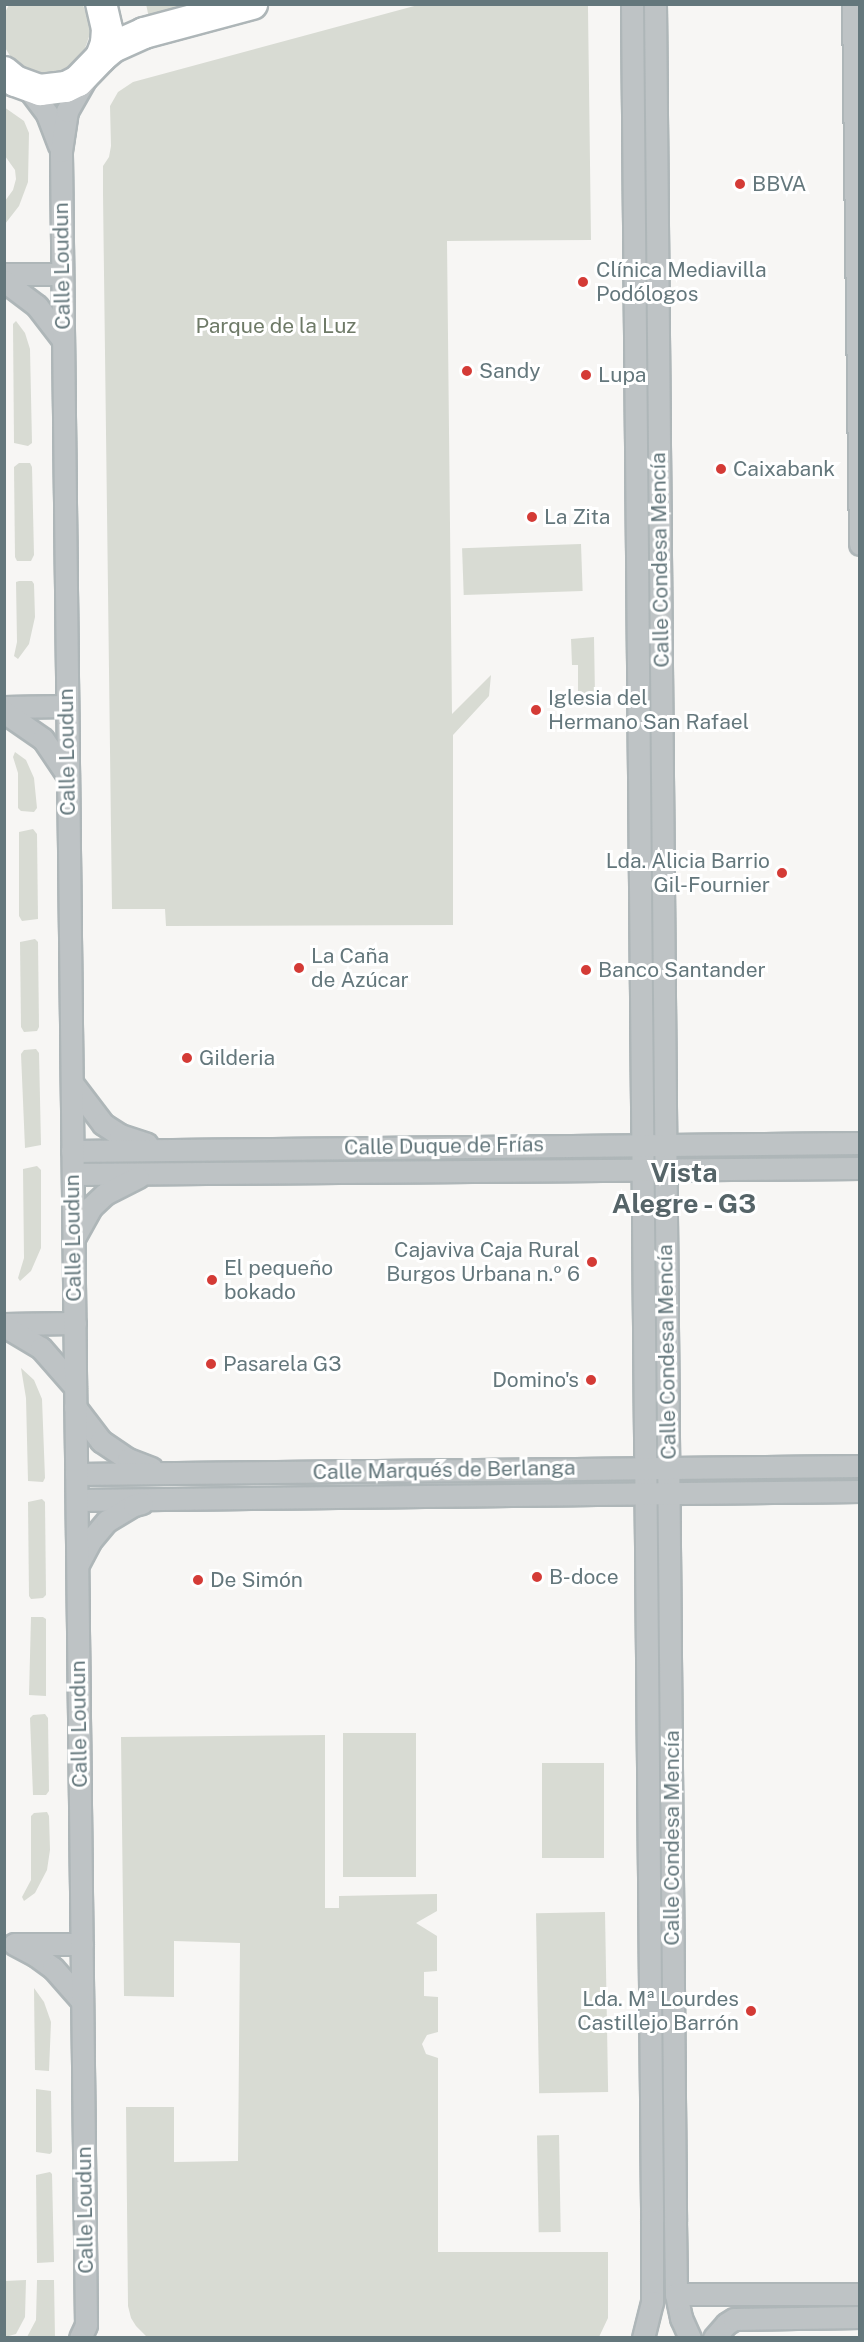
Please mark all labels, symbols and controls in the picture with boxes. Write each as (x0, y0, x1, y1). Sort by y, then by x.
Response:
place label: BBVA (752, 171, 806, 197)
marker: BBVA (733, 177, 747, 191)
street label: Calle Loudun (48, 202, 76, 330)
place label: Clínica Mediavilla Podólogos (596, 257, 767, 307)
marker: Clínica Mediavilla Podólogos (574, 273, 592, 291)
park label: Parque de la Luz (195, 313, 357, 339)
place label: Sandy (479, 358, 540, 384)
place label: Lupa (598, 362, 646, 388)
marker: Sandy (460, 364, 474, 378)
marker: Lupa (579, 368, 593, 382)
street label: Calle Condesa Mencía (646, 452, 674, 668)
place label: Caixabank (733, 456, 835, 482)
marker: Caixabank (714, 462, 728, 476)
place label: La Zita (544, 504, 610, 530)
marker: La Zita (525, 510, 539, 524)
place label: Iglesia del Hermano San Rafael (548, 685, 749, 735)
street label: Calle Loudun (53, 688, 81, 816)
marker: Iglesia del Hermano San Rafael (529, 703, 543, 717)
place label: Lda. Alicia Barrio Gil-Fournier (606, 848, 770, 898)
marker: Lda. Alicia Barrio Gil-Fournier (775, 866, 789, 880)
place label: La Caña de Azúcar (311, 943, 409, 993)
place label: Banco Santander (598, 957, 766, 983)
marker: La Caña de Azúcar (292, 961, 306, 975)
marker: Banco Santander (579, 963, 593, 977)
place label: Gilderia (199, 1045, 275, 1071)
marker: Gilderia (180, 1051, 194, 1065)
street label: Calle Duque de Frías (343, 1132, 545, 1160)
district label: Vista Alegre - G3 (610, 1156, 758, 1219)
street label: Calle Loudun (59, 1174, 87, 1302)
place label: Cajaviva Caja Rural Burgos Urbana n.º 6 (386, 1237, 580, 1287)
street label: Calle Condesa Mencía (653, 1244, 681, 1460)
place label: El pequeño bokado (224, 1255, 333, 1305)
marker: Cajaviva Caja Rural Burgos Urbana n.º 6 (585, 1255, 599, 1269)
marker: El pequeño bokado (205, 1273, 219, 1287)
place label: Pasarela G3 (223, 1351, 341, 1377)
marker: Pasarela G3 (204, 1357, 218, 1371)
place label: Domino's (492, 1367, 579, 1393)
marker: Domino's (584, 1373, 598, 1387)
street label: Calle Marqués de Berlanga (312, 1455, 576, 1485)
place label: B-doce (549, 1564, 619, 1590)
place label: De Simón (210, 1567, 303, 1593)
marker: B-doce (530, 1570, 544, 1584)
marker: De Simón (191, 1573, 205, 1587)
street label: Calle Loudun (65, 1660, 93, 1788)
street label: Calle Condesa Mencía (659, 1730, 685, 1946)
place label: Lda. Mª Lourdes Castillejo Barrón (577, 1986, 739, 2036)
marker: Lda. Mª Lourdes Castillejo Barrón (744, 2004, 758, 2018)
street label: Calle Loudun (71, 2146, 99, 2274)

